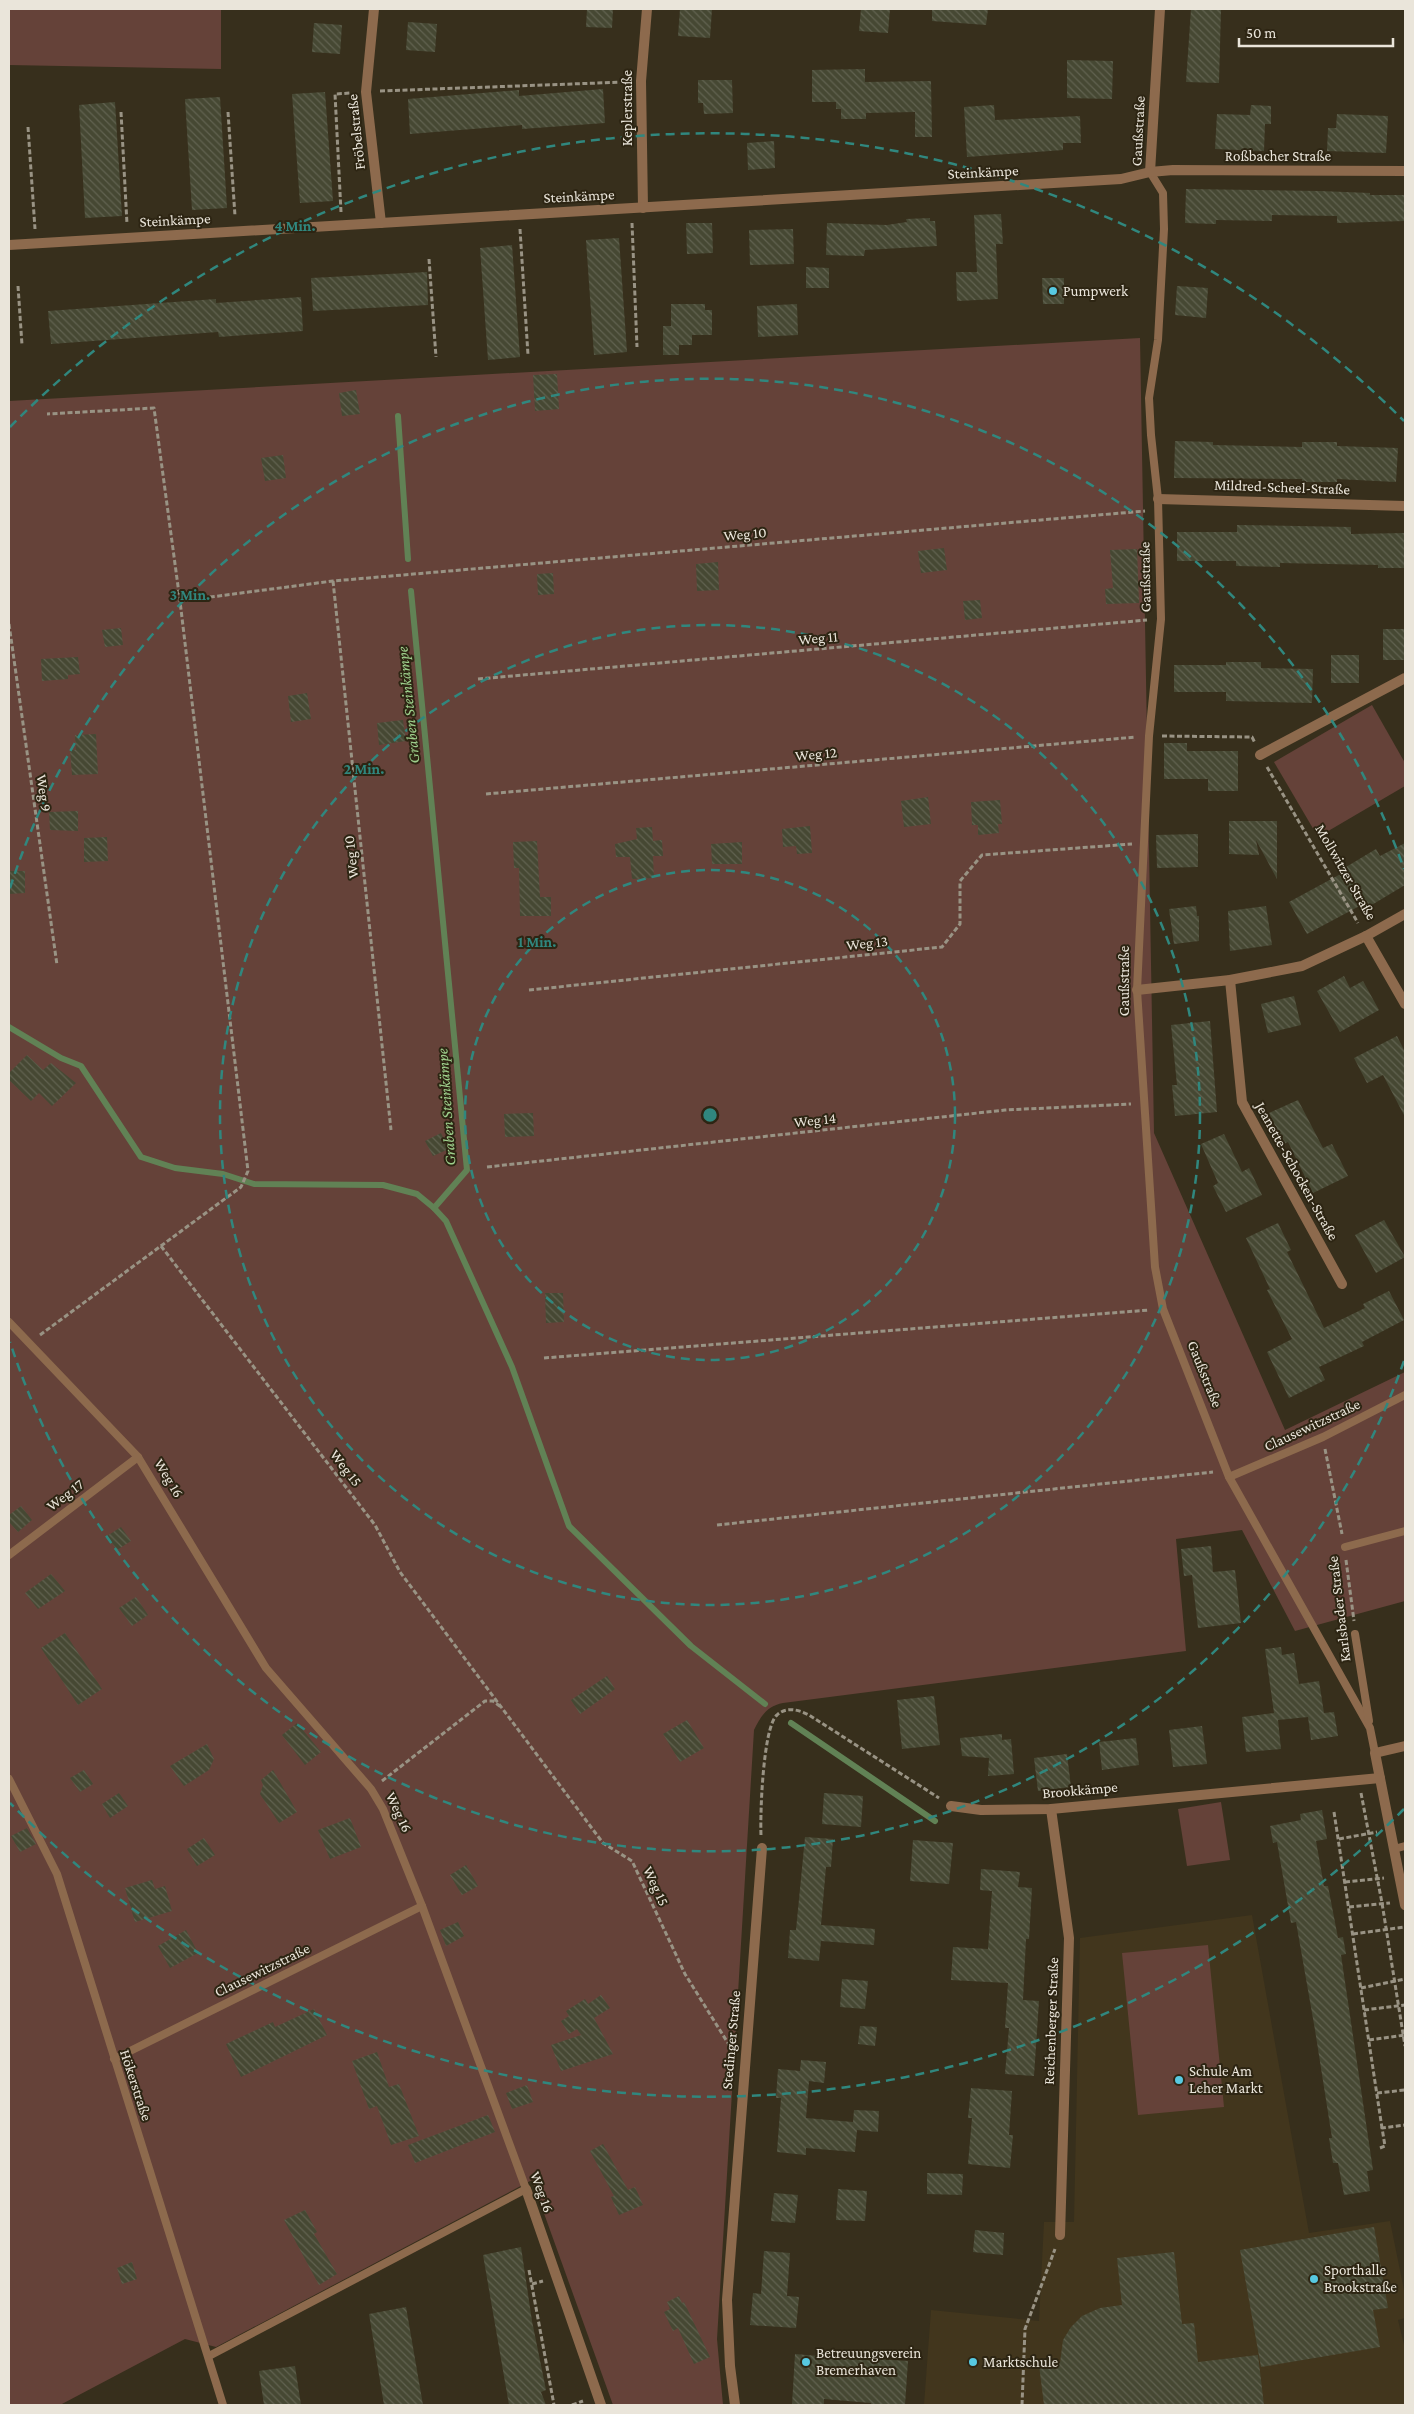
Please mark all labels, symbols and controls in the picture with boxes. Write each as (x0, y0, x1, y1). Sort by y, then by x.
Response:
scale bar (1239, 15, 1393, 47)
text: 50 m (1246, 25, 1276, 41)
street label: Keplerstraße (619, 69, 636, 146)
street label: Fröbelstraße (344, 93, 368, 171)
street label: Gaußstraße (1128, 95, 1148, 167)
street label: Roßbacher Straße (1225, 148, 1332, 164)
street label: Steinkämpe (947, 162, 1019, 183)
street label: Steinkämpe (543, 186, 615, 207)
street label: Steinkämpe (139, 210, 211, 231)
text: 4 Min. (274, 218, 316, 234)
place label: Pumpwerk (1063, 283, 1129, 300)
marker: Pumpwerk (1047, 285, 1059, 297)
street label: Mildred-Scheel-Straße (1214, 477, 1351, 497)
street label: Weg 10 (723, 524, 767, 545)
street label: Gaußstraße (1136, 541, 1154, 612)
text: 3 Min. (170, 587, 210, 603)
street label: Weg 11 (797, 628, 839, 649)
water label: Graben Steinkämpe (393, 646, 424, 764)
street label: Weg 12 (794, 744, 838, 765)
text: 2 Min. (344, 761, 384, 777)
street label: Weg 9 (32, 773, 55, 813)
street label: Mollwitzer Straße (1312, 821, 1380, 923)
street label: Weg 10 (341, 835, 362, 879)
street label: Weg 13 (845, 933, 889, 954)
text: 1 Min. (518, 934, 556, 950)
street label: Gaußstraße (1116, 945, 1132, 1016)
water label: Graben Steinkämpe (433, 1048, 460, 1166)
street label: Jeanette-Schocken-Straße (1250, 1097, 1342, 1244)
centre of rings (701, 1106, 719, 1124)
street label: Weg 14 (793, 1110, 837, 1131)
street label: Gaußstraße (1184, 1338, 1226, 1410)
street label: Clausewitzstraße (1261, 1396, 1363, 1454)
street label: Weg 15 (326, 1447, 365, 1490)
street label: Weg 16 (150, 1456, 187, 1501)
street label: Weg 17 (44, 1476, 87, 1515)
street label: Karlsbader Straße (1325, 1555, 1353, 1663)
street label: Brookkämpe (1042, 1779, 1119, 1802)
street label: Weg 16 (382, 1789, 415, 1835)
street label: Weg 15 (639, 1864, 672, 1909)
street label: Clausewitzstraße (212, 1940, 313, 2000)
street label: Reichenberger Straße (1041, 1957, 1062, 2085)
street label: Stedinger Straße (719, 1990, 744, 2090)
street label: Hökerstraße (117, 2047, 155, 2123)
place label: Schule Am Leher Markt (1189, 2063, 1264, 2096)
marker: Schule Am Leher Markt (1173, 2074, 1185, 2086)
street label: Weg 16 (526, 2169, 557, 2215)
place label: Sporthalle Brookstraße (1324, 2262, 1397, 2295)
marker: Sporthalle Brookstraße (1308, 2273, 1320, 2285)
place label: Betreuungsverein Bremerhaven (816, 2345, 921, 2378)
place label: Marktschule (983, 2354, 1059, 2370)
marker: Betreuungsverein Bremerhaven (800, 2356, 812, 2368)
marker: Marktschule (967, 2356, 979, 2368)

